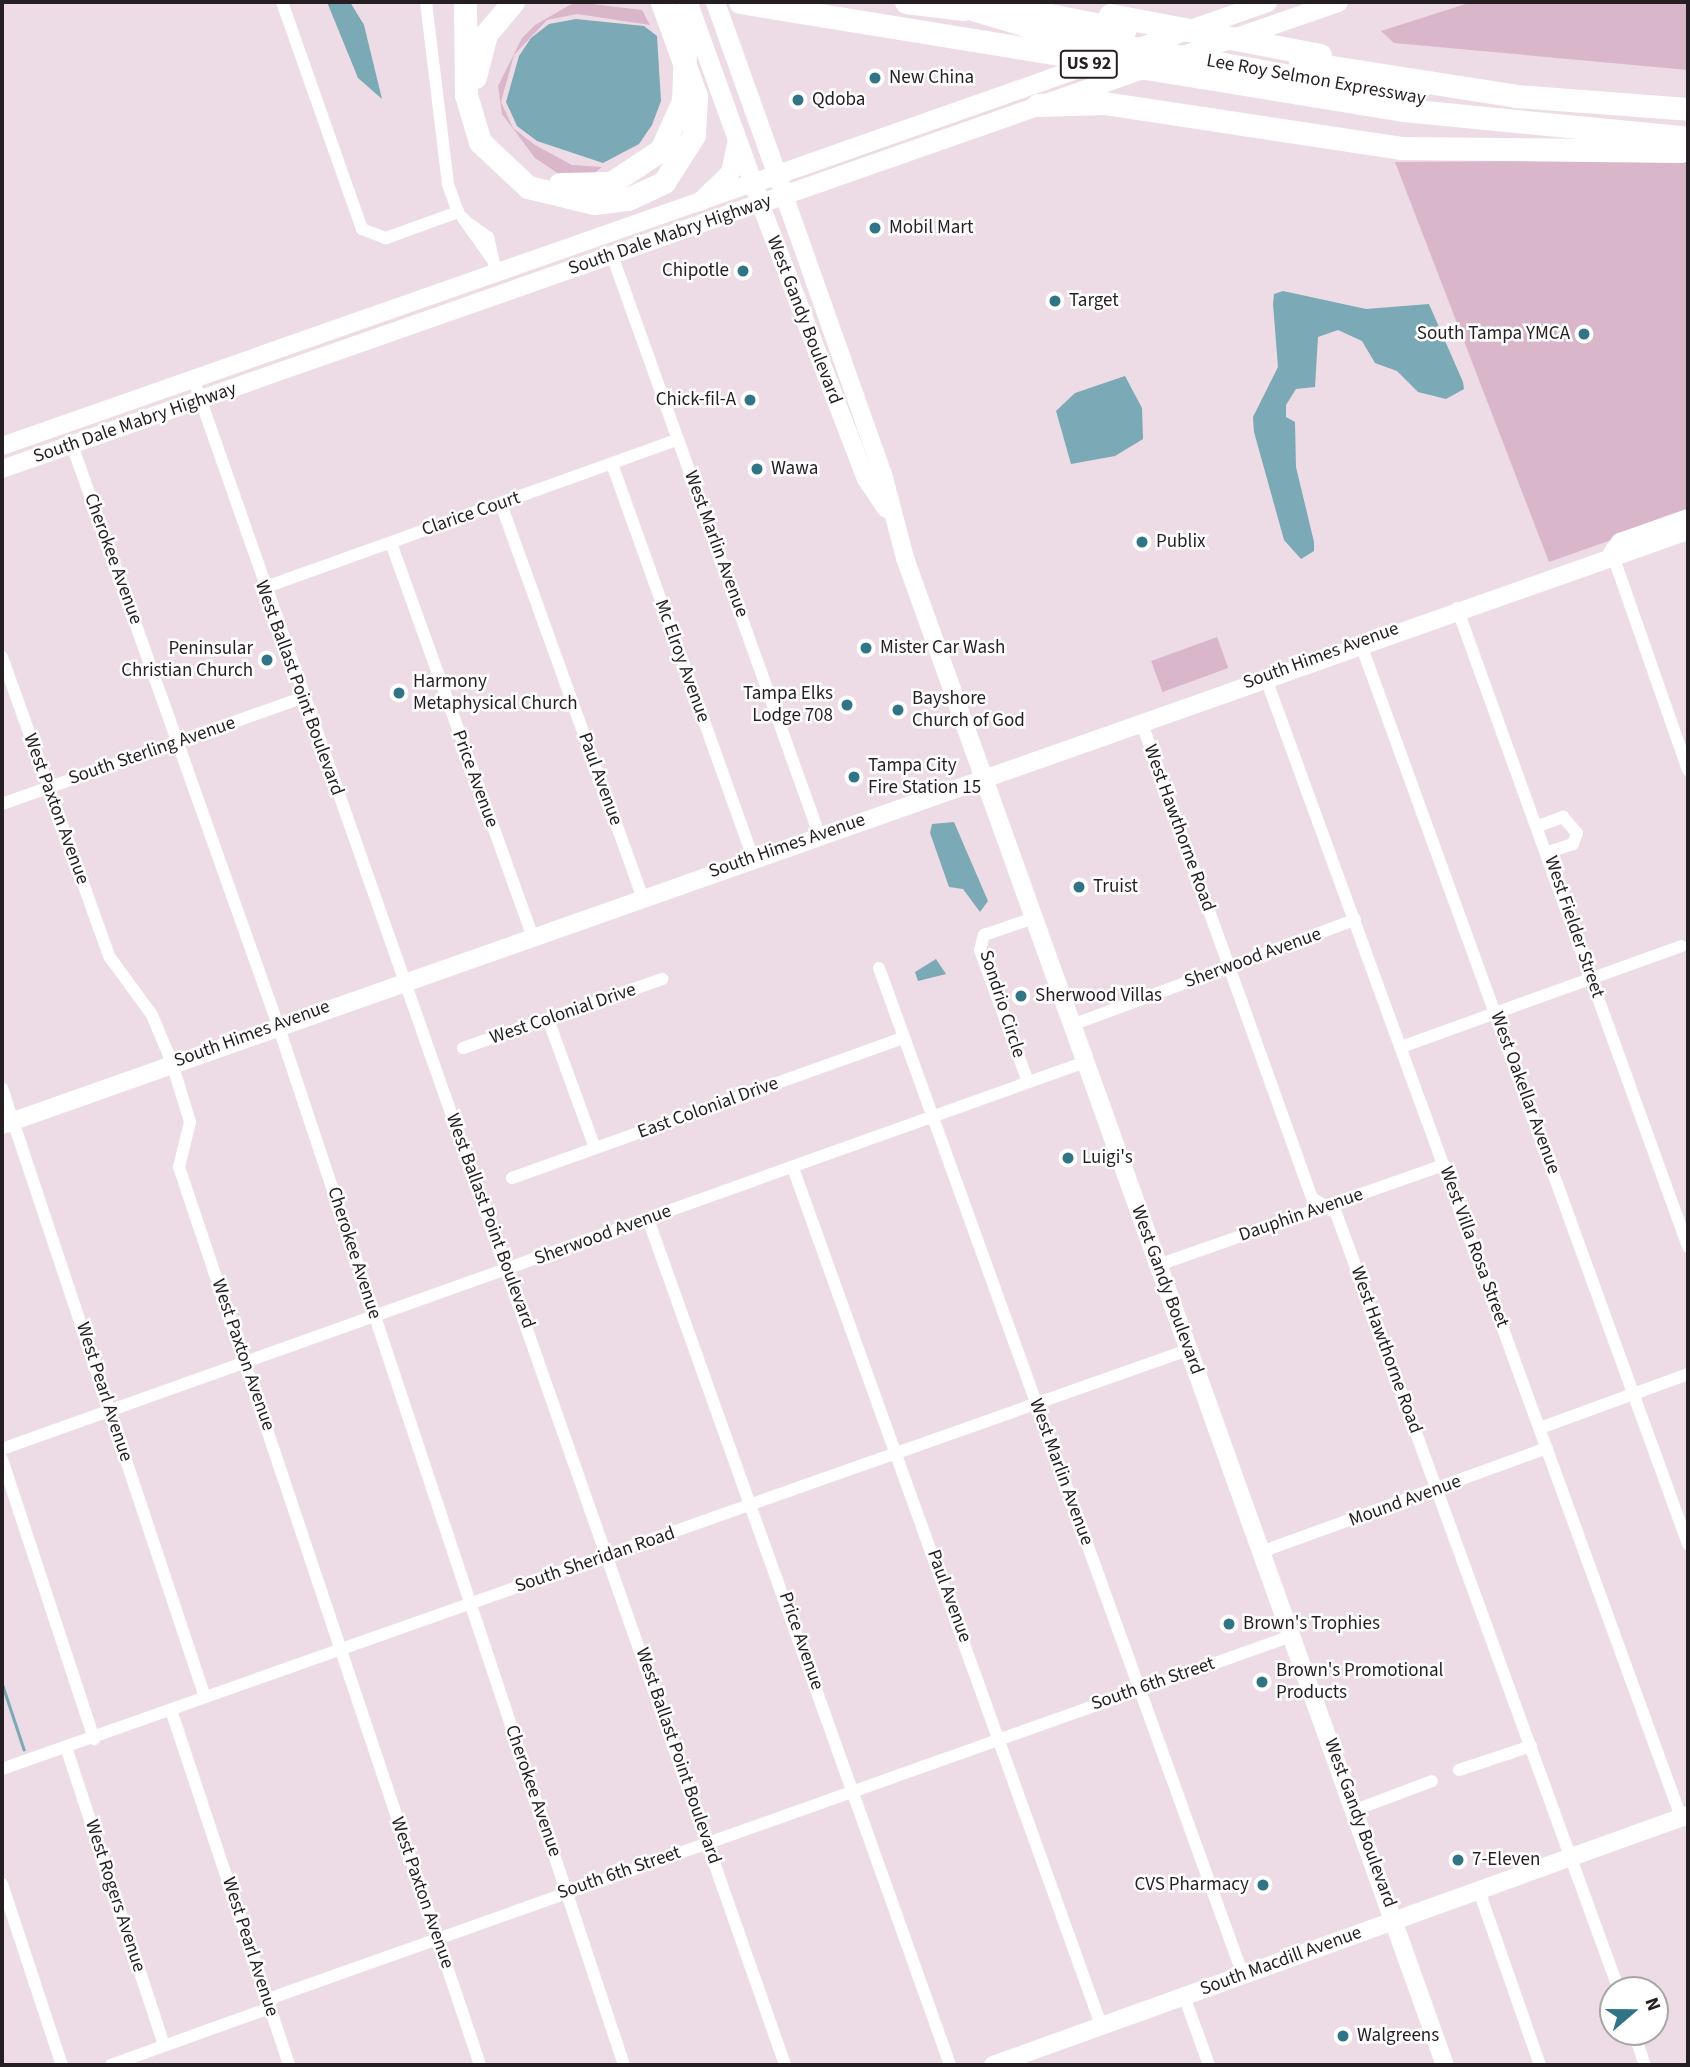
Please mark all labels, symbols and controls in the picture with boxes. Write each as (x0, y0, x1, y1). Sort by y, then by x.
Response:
road number: US 92 (1059, 50, 1119, 78)
street label: Lee Roy Selmon Expressway (1205, 50, 1427, 110)
place label: New China (889, 67, 974, 89)
marker: New China (867, 70, 883, 86)
place label: Qdoba (812, 89, 865, 111)
marker: Qdoba (790, 92, 806, 108)
street label: South Dale Mabry Highway (565, 190, 775, 280)
place label: Mobil Mart (889, 217, 973, 239)
marker: Mobil Mart (867, 220, 883, 236)
street label: West Gandy Boulevard (761, 233, 847, 407)
place label: Chipotle (662, 260, 729, 282)
marker: Chipotle (735, 263, 751, 279)
place label: Target (1069, 290, 1119, 312)
marker: Target (1047, 293, 1063, 309)
place label: South Tampa YMCA (1417, 323, 1570, 345)
marker: South Tampa YMCA (1576, 326, 1592, 342)
street label: South Dale Mabry Highway (30, 378, 240, 468)
place label: Chick-fil-A (656, 389, 736, 411)
marker: Chick-fil-A (742, 392, 758, 408)
place label: Wawa (771, 458, 818, 480)
marker: Wawa (749, 461, 765, 477)
street label: West Marlin Avenue (679, 468, 753, 620)
street label: Clarice Court (419, 487, 523, 541)
street label: Cherokee Avenue (79, 490, 147, 628)
place label: Publix (1156, 531, 1206, 553)
marker: Publix (1134, 534, 1150, 550)
street label: West Ballast Point Boulevard (249, 577, 349, 799)
street label: Mc Elroy Avenue (649, 596, 715, 726)
street label: South Himes Avenue (1240, 617, 1402, 695)
place label: Mister Car Wash (880, 637, 1005, 659)
place label: Peninsular Christian Church (121, 638, 253, 682)
marker: Mister Car Wash (858, 640, 874, 656)
marker: Peninsular Christian Church (259, 652, 275, 668)
place label: Harmony Metaphysical Church (413, 671, 578, 715)
place label: Tampa Elks Lodge 708 (743, 683, 833, 727)
marker: Harmony Metaphysical Church (391, 685, 407, 701)
place label: Bayshore Church of God (912, 688, 1025, 732)
marker: Tampa Elks Lodge 708 (839, 697, 855, 713)
marker: Bayshore Church of God (890, 702, 906, 718)
street label: South Sterling Avenue (66, 712, 238, 790)
street label: Price Avenue (447, 727, 503, 831)
street label: Paul Avenue (573, 729, 627, 829)
street label: West Paxton Avenue (18, 730, 94, 888)
street label: West Hawthorne Road (1138, 741, 1220, 915)
place label: Tampa City Fire Station 15 (868, 755, 981, 799)
marker: Tampa City Fire Station 15 (846, 769, 862, 785)
street label: South Himes Avenue (706, 809, 868, 883)
street label: West Fielder Street (1539, 853, 1609, 1001)
place label: Truist (1093, 876, 1138, 898)
marker: Truist (1071, 879, 1087, 895)
street label: Sherwood Avenue (1181, 923, 1325, 993)
street label: Sondrio Circle (974, 947, 1030, 1061)
street label: West Colonial Drive (487, 978, 639, 1050)
place label: Sherwood Villas (1035, 985, 1162, 1007)
marker: Sherwood Villas (1013, 988, 1029, 1004)
street label: South Himes Avenue (171, 995, 333, 1073)
street label: West Oakellar Avenue (1485, 1009, 1565, 1177)
street label: East Colonial Drive (634, 1072, 782, 1144)
street label: West Ballast Point Boulevard (440, 1110, 540, 1332)
place label: Luigi's (1082, 1147, 1133, 1169)
marker: Luigi's (1060, 1150, 1076, 1166)
street label: West Villa Rosa Street (1434, 1163, 1514, 1331)
street label: Dauphin Avenue (1236, 1183, 1366, 1247)
street label: Cherokee Avenue (322, 1184, 386, 1322)
street label: Sherwood Avenue (531, 1200, 675, 1270)
street label: West Gandy Boulevard (1126, 1202, 1208, 1378)
street label: West Hawthorne Road (1345, 1263, 1427, 1437)
street label: West Paxton Avenue (206, 1276, 280, 1434)
street label: West Pearl Avenue (71, 1320, 137, 1464)
street label: West Marlin Avenue (1024, 1396, 1098, 1548)
street label: Mound Avenue (1346, 1470, 1464, 1532)
street label: South Sheridan Road (512, 1522, 678, 1598)
street label: Paul Avenue (922, 1546, 976, 1646)
street label: Price Avenue (774, 1589, 828, 1693)
place label: Brown's Trophies (1243, 1613, 1380, 1635)
marker: Brown's Trophies (1221, 1616, 1237, 1632)
street label: West Ballast Point Boulevard (630, 1645, 726, 1867)
street label: South 6th Street (1088, 1652, 1218, 1716)
place label: Brown's Promotional Products (1276, 1660, 1443, 1704)
marker: Brown's Promotional Products (1254, 1674, 1270, 1690)
street label: Cherokee Avenue (500, 1722, 566, 1860)
street label: West Gandy Boulevard (1319, 1735, 1401, 1911)
street label: West Paxton Avenue (385, 1814, 459, 1972)
street label: West Rogers Avenue (80, 1817, 150, 1975)
street label: South 6th Street (554, 1841, 684, 1905)
place label: 7-Eleven (1472, 1849, 1540, 1871)
marker: 7-Eleven (1450, 1852, 1466, 1868)
place label: CVS Pharmacy (1134, 1874, 1249, 1896)
street label: West Pearl Avenue (217, 1875, 283, 2019)
marker: CVS Pharmacy (1255, 1877, 1271, 1893)
street label: South Macdill Avenue (1197, 1921, 1365, 2001)
north arrow (1599, 1976, 1669, 2046)
text: N (1637, 1994, 1667, 2015)
place label: Walgreens (1357, 2025, 1439, 2047)
marker: Walgreens (1335, 2028, 1351, 2044)

